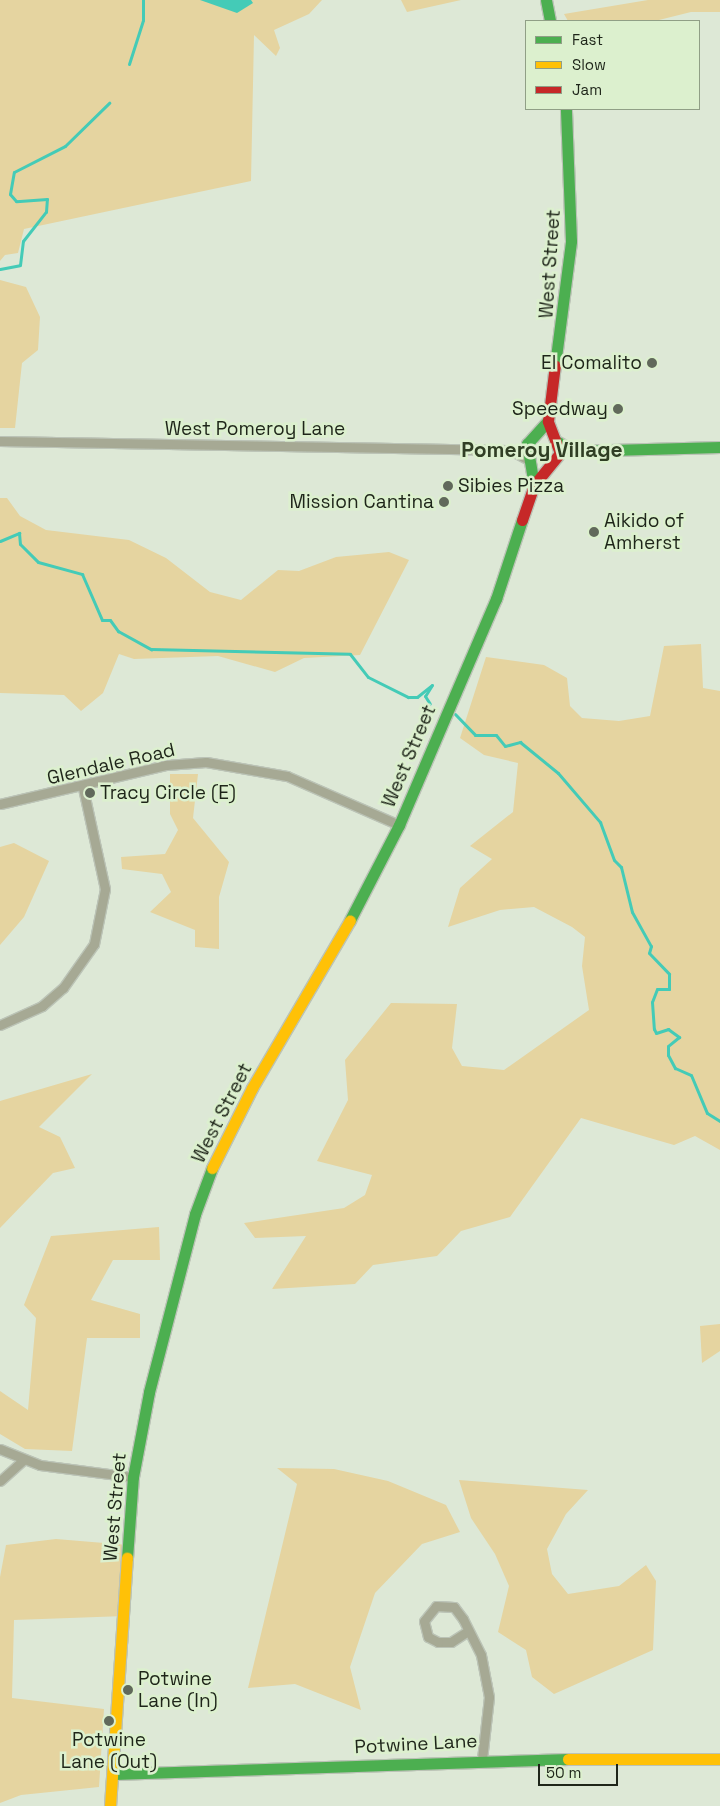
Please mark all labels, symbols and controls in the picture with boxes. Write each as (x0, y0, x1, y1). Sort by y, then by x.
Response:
legend (525, 20, 700, 110)
text: Fast (572, 30, 603, 49)
text: Slow (572, 55, 606, 74)
text: Jam (572, 80, 602, 99)
street label: West Street (535, 209, 565, 319)
place label: El Comalito (541, 352, 642, 374)
marker: El Comalito (646, 357, 658, 369)
place label: Speedway (512, 398, 608, 420)
marker: Speedway (612, 403, 624, 415)
street label: West Pomeroy Lane (165, 418, 345, 440)
district label: Pomeroy Village (461, 437, 623, 463)
place label: Sibies Pizza (458, 475, 564, 497)
marker: Sibies Pizza (442, 480, 454, 492)
place label: Mission Cantina (289, 491, 434, 513)
marker: Mission Cantina (438, 496, 450, 508)
place label: Aikido of Amherst (604, 510, 684, 554)
marker: Aikido of Amherst (588, 526, 600, 538)
street label: West Street (377, 701, 441, 811)
street label: Glendale Road (45, 738, 177, 790)
place label: Tracy Circle (E) (100, 782, 236, 804)
marker: Tracy Circle (E) (84, 787, 96, 799)
street label: West Street (187, 1059, 257, 1167)
street label: West Street (99, 1452, 131, 1562)
place label: Potwine Lane (In) (138, 1668, 218, 1712)
marker: Potwine Lane (In) (122, 1684, 134, 1696)
marker: Potwine Lane (Out) (103, 1715, 115, 1727)
place label: Potwine Lane (Out) (61, 1729, 157, 1773)
street label: Potwine Lane (354, 1729, 478, 1759)
scale bar (540, 1754, 620, 1786)
text: 50 m (546, 1763, 581, 1782)

